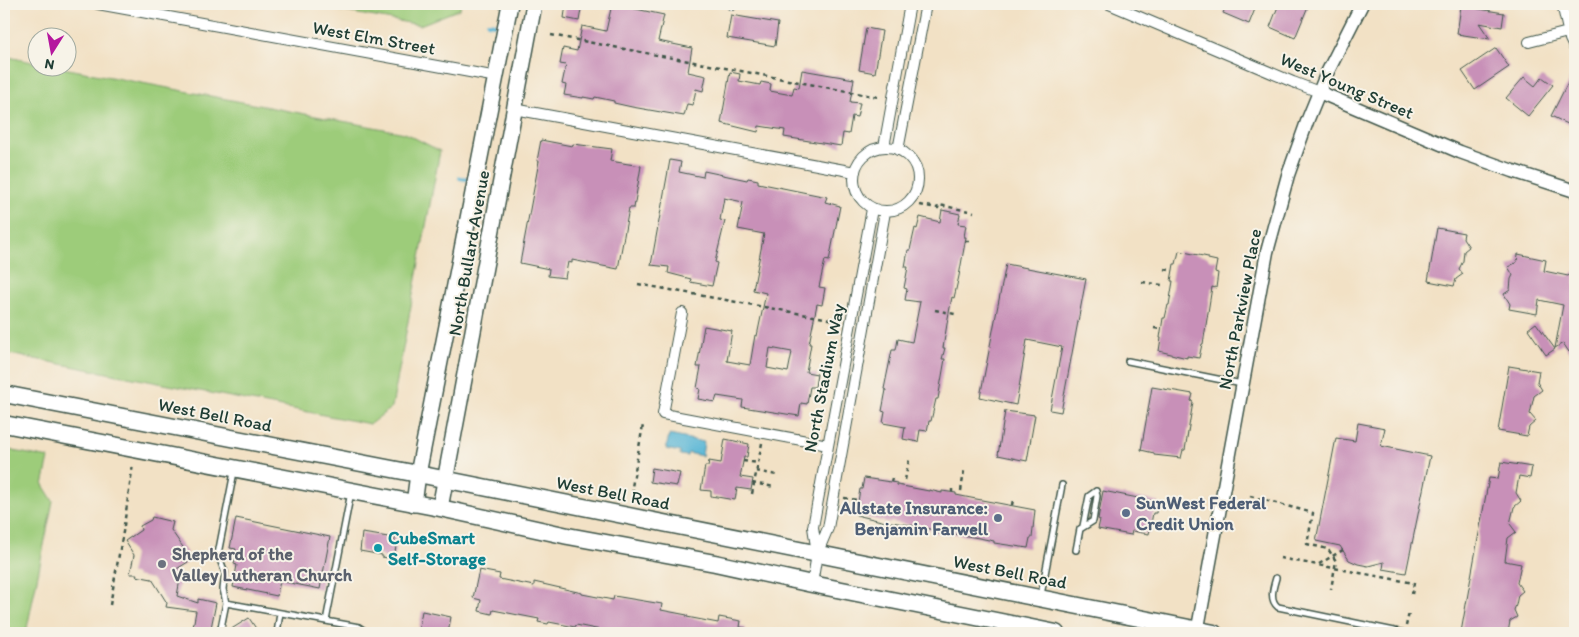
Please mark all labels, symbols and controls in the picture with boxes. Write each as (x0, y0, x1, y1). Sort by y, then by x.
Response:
street label: West Elm Street (311, 16, 437, 60)
north arrow (28, 28, 78, 78)
street label: West Young Street (1277, 48, 1417, 124)
text: N (43, 55, 56, 74)
street label: North Bullard Avenue (444, 168, 494, 338)
street label: North Parkview Place (1214, 227, 1266, 391)
street label: North Stadium Way (799, 301, 849, 454)
street label: West Bell Road (156, 393, 274, 437)
street label: West Bell Road (554, 471, 672, 515)
place label: SunWest Federal Credit Union (1136, 492, 1267, 535)
place label: Allstate Insurance: Benjamin Farwell (839, 497, 989, 540)
marker: SunWest Federal Credit Union (1120, 507, 1132, 519)
marker: Allstate Insurance: Benjamin Farwell (992, 512, 1004, 524)
place label: CubeSmart Self-Storage (388, 527, 486, 570)
marker: CubeSmart Self-Storage (372, 542, 384, 554)
place label: Shepherd of the Valley Lutheran Church (172, 543, 353, 586)
street label: West Bell Road (951, 550, 1069, 594)
marker: Shepherd of the Valley Lutheran Church (156, 558, 168, 570)

